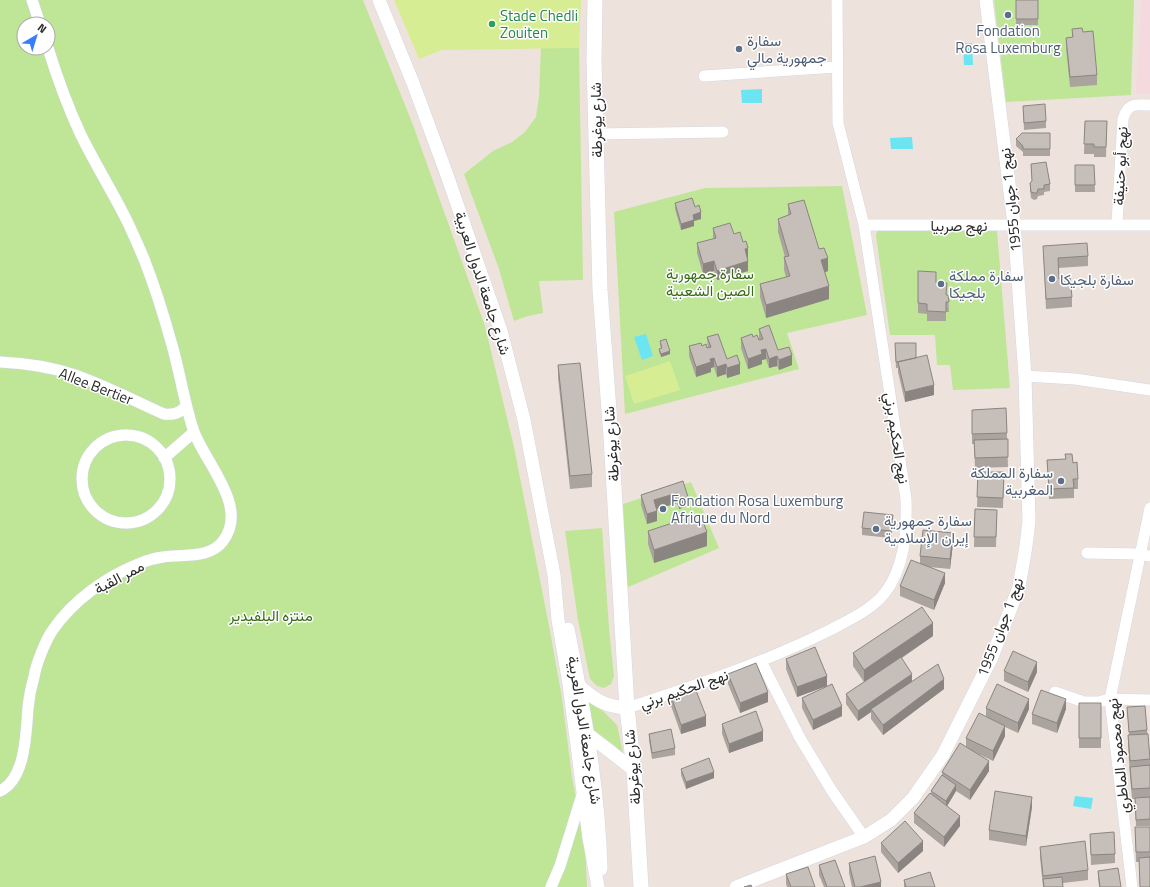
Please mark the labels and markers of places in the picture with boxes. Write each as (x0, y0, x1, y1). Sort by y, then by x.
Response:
place label: Stade Chedli Zouiten (500, 4, 578, 44)
marker: Fondation Rosa Luxemburg (1003, 10, 1013, 20)
marker: Stade Chedli Zouiten (487, 19, 497, 29)
place label: Fondation Rosa Luxemburg (955, 19, 1061, 59)
place label: سفارة جمهورية مالي (747, 29, 827, 71)
marker: سفارة جمهورية مالي (734, 44, 744, 54)
place label: سفارة مملكة بلجيكا (949, 264, 1023, 304)
place label: سفارة بلجيكا (1060, 268, 1134, 291)
marker: سفارة بلجيكا (1047, 274, 1057, 284)
marker: سفارة مملكة بلجيكا (936, 279, 946, 289)
place label: سفارة المملكة المغربية (970, 461, 1053, 501)
marker: سفارة المملكة المغربية (1056, 476, 1066, 486)
place label: Fondation Rosa Luxemburg Afrique du Nord (671, 489, 843, 529)
marker: Fondation Rosa Luxemburg Afrique du Nord (658, 504, 668, 514)
place label: سفارة جمهورية إيران الإسلامية (884, 509, 972, 549)
marker: سفارة جمهورية إيران الإسلامية (871, 524, 881, 534)

